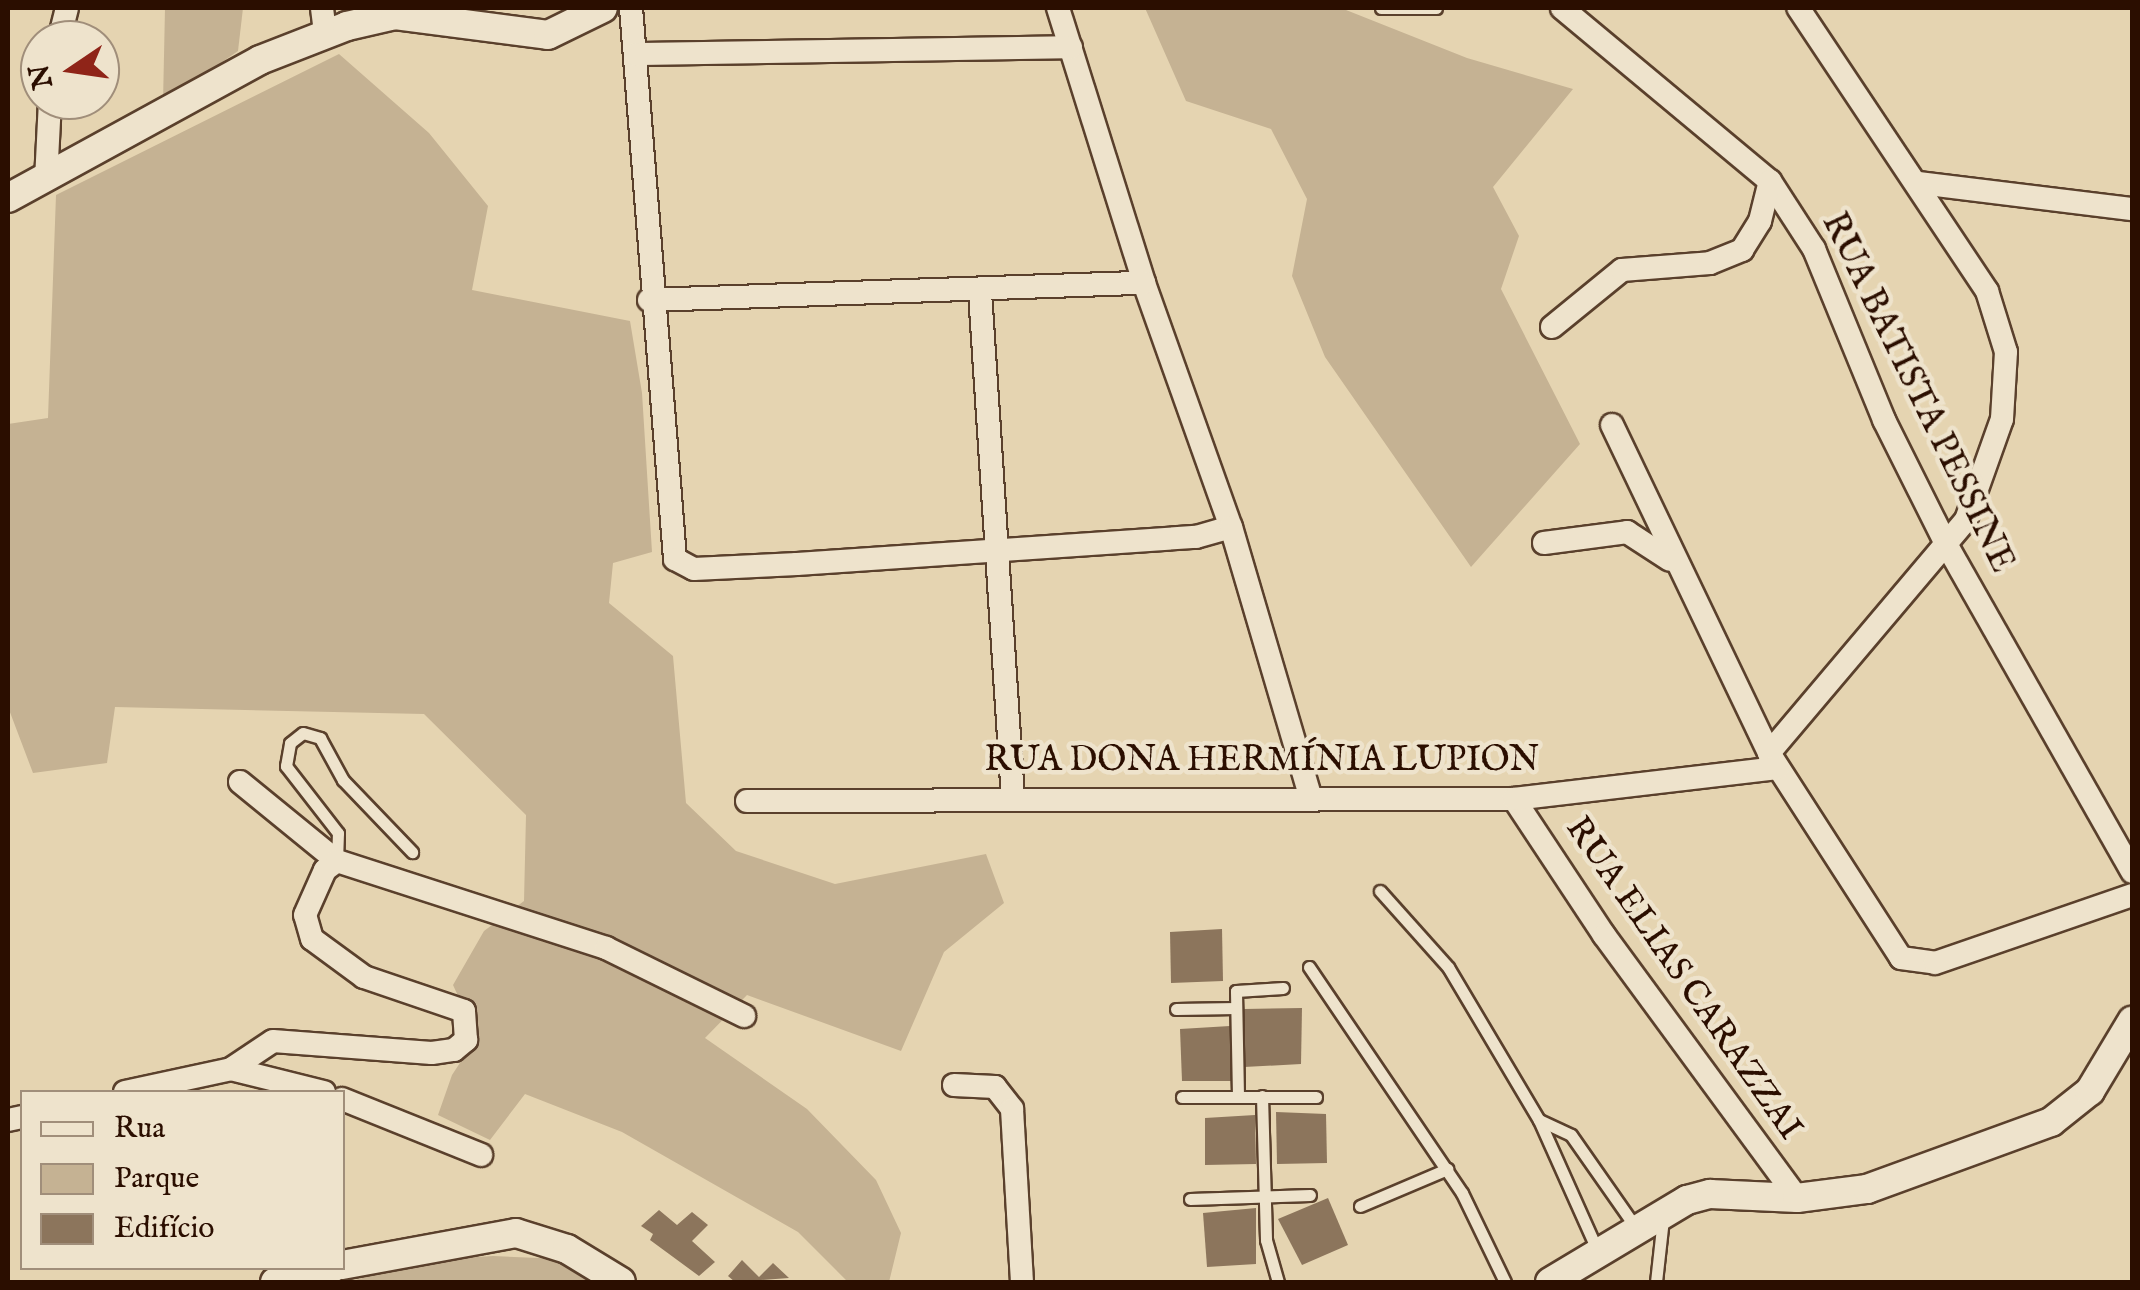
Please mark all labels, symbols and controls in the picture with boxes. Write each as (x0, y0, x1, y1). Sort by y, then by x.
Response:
north arrow (20, 20, 120, 120)
text: N (22, 61, 62, 92)
street label: RUA BATISTA PESSINE (1812, 206, 2022, 580)
street label: RUA DONA HERMÍNIA LUPION (985, 740, 1539, 782)
street label: RUA ELIAS CARAZZAI (1556, 809, 1810, 1149)
legend (20, 1090, 345, 1270)
text: Rua (114, 1110, 165, 1148)
text: Parque (114, 1160, 199, 1198)
text: Edifício (114, 1210, 215, 1248)

